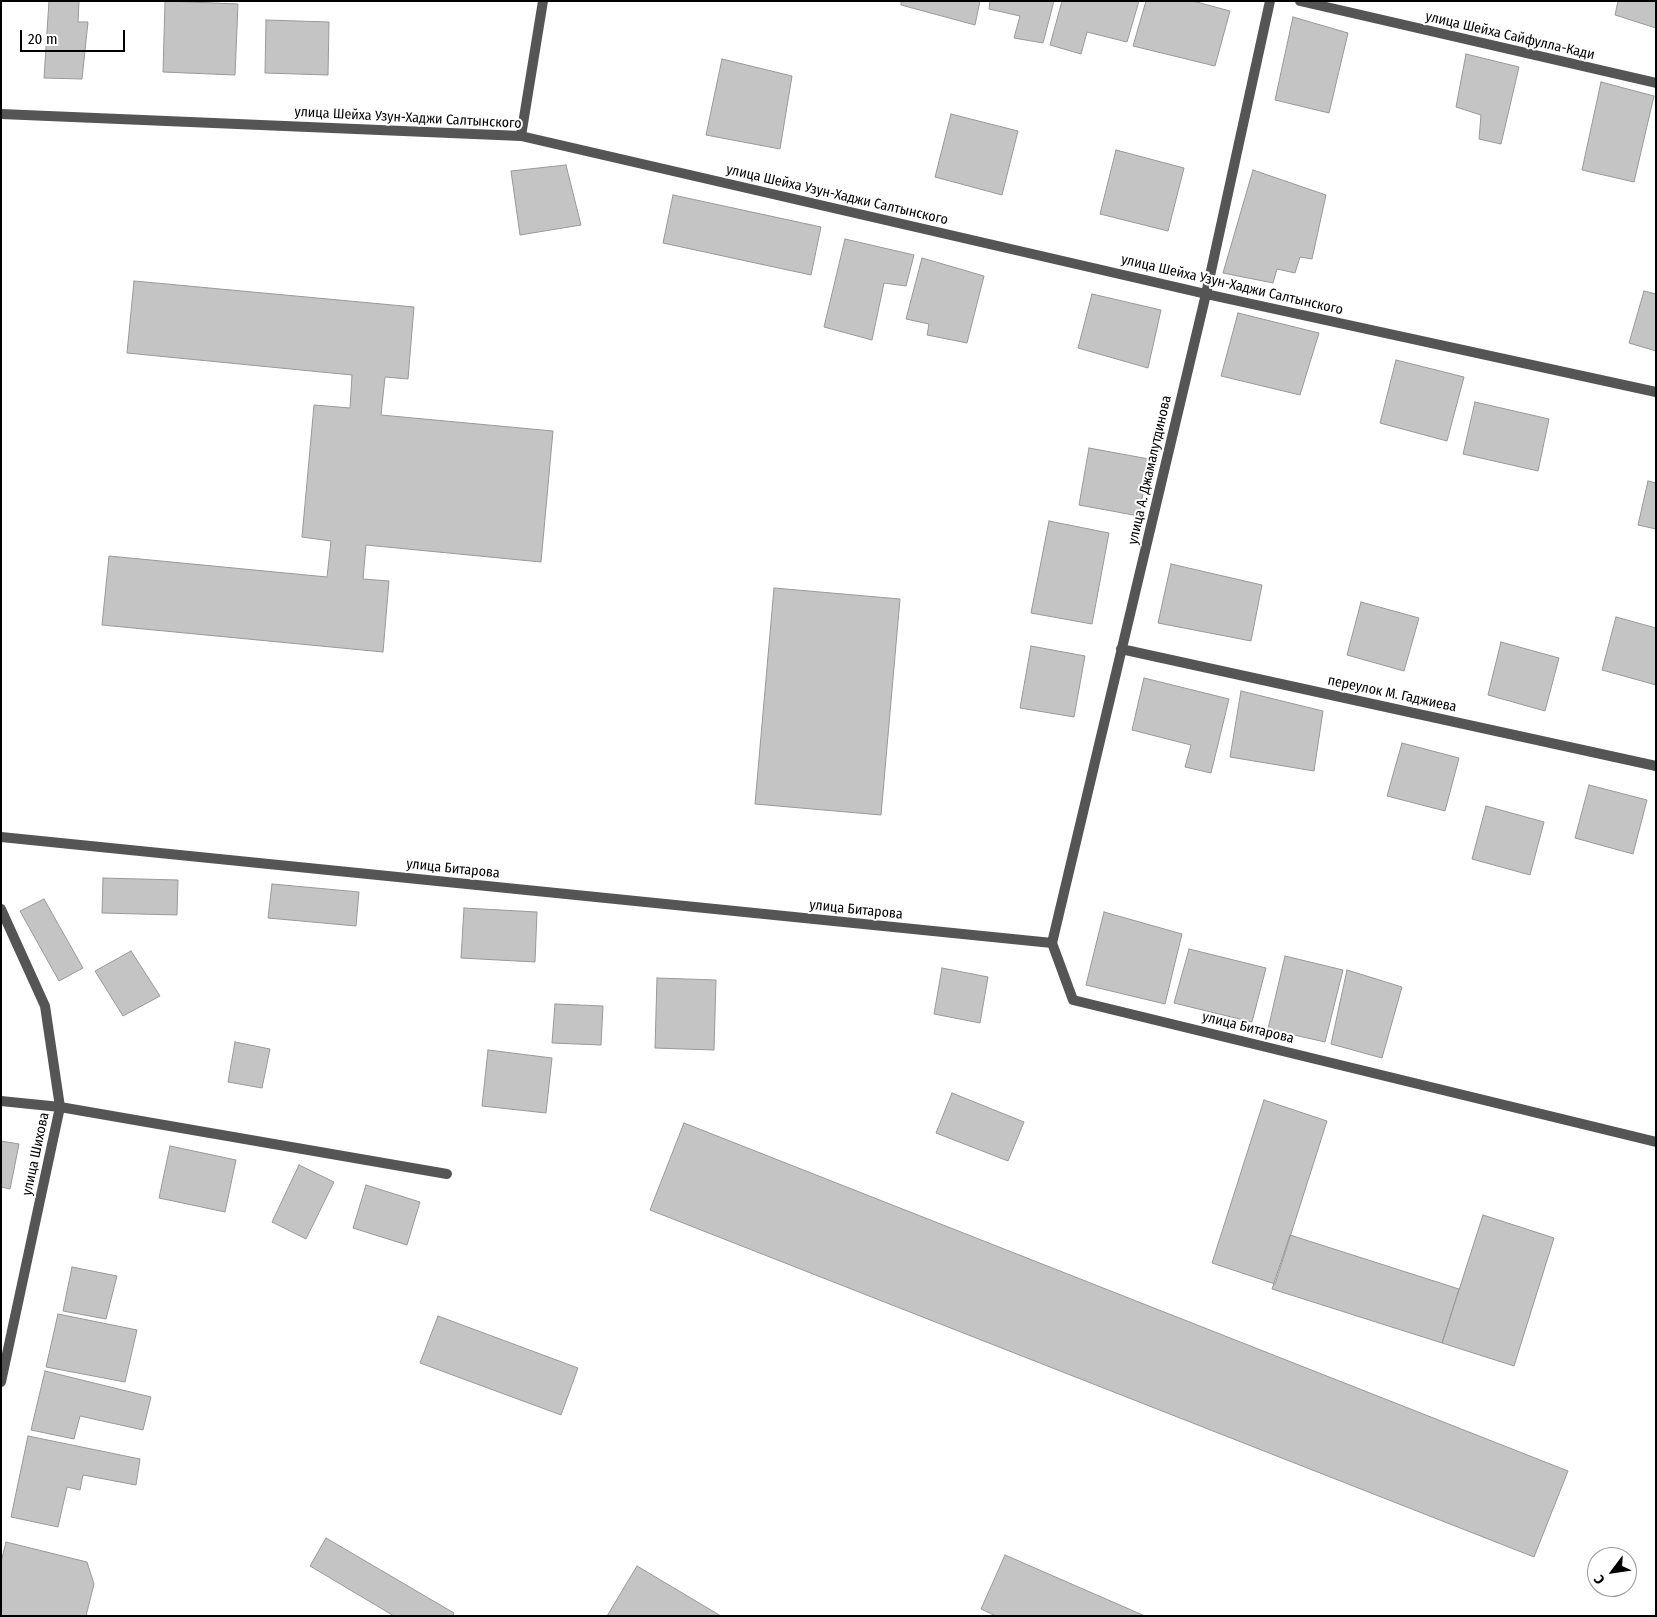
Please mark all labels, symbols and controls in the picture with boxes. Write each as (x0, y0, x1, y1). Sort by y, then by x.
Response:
street label: улица Шейха Сайфулла-Кади (1424, 8, 1596, 64)
scale bar (22, 20, 128, 52)
text: 20 m (28, 30, 58, 48)
street label: улица Шейха Узун-Хаджи Салтынского (294, 104, 522, 132)
street label: улица Шейха Узун-Хаджи Салтынского (724, 161, 950, 229)
street label: улица Шейха Узун-Хаджи Салтынского (1119, 251, 1345, 319)
street label: улица А. Джамалутдинова (1125, 394, 1175, 546)
street label: переулок М. Гаджиева (1326, 672, 1458, 716)
street label: улица Битарова (405, 856, 501, 882)
street label: улица Битарова (808, 897, 904, 923)
street label: улица Битарова (1200, 1008, 1296, 1048)
street label: улица Шихова (19, 1111, 53, 1197)
north arrow (1587, 1547, 1637, 1597)
text: С (1590, 1572, 1609, 1587)

